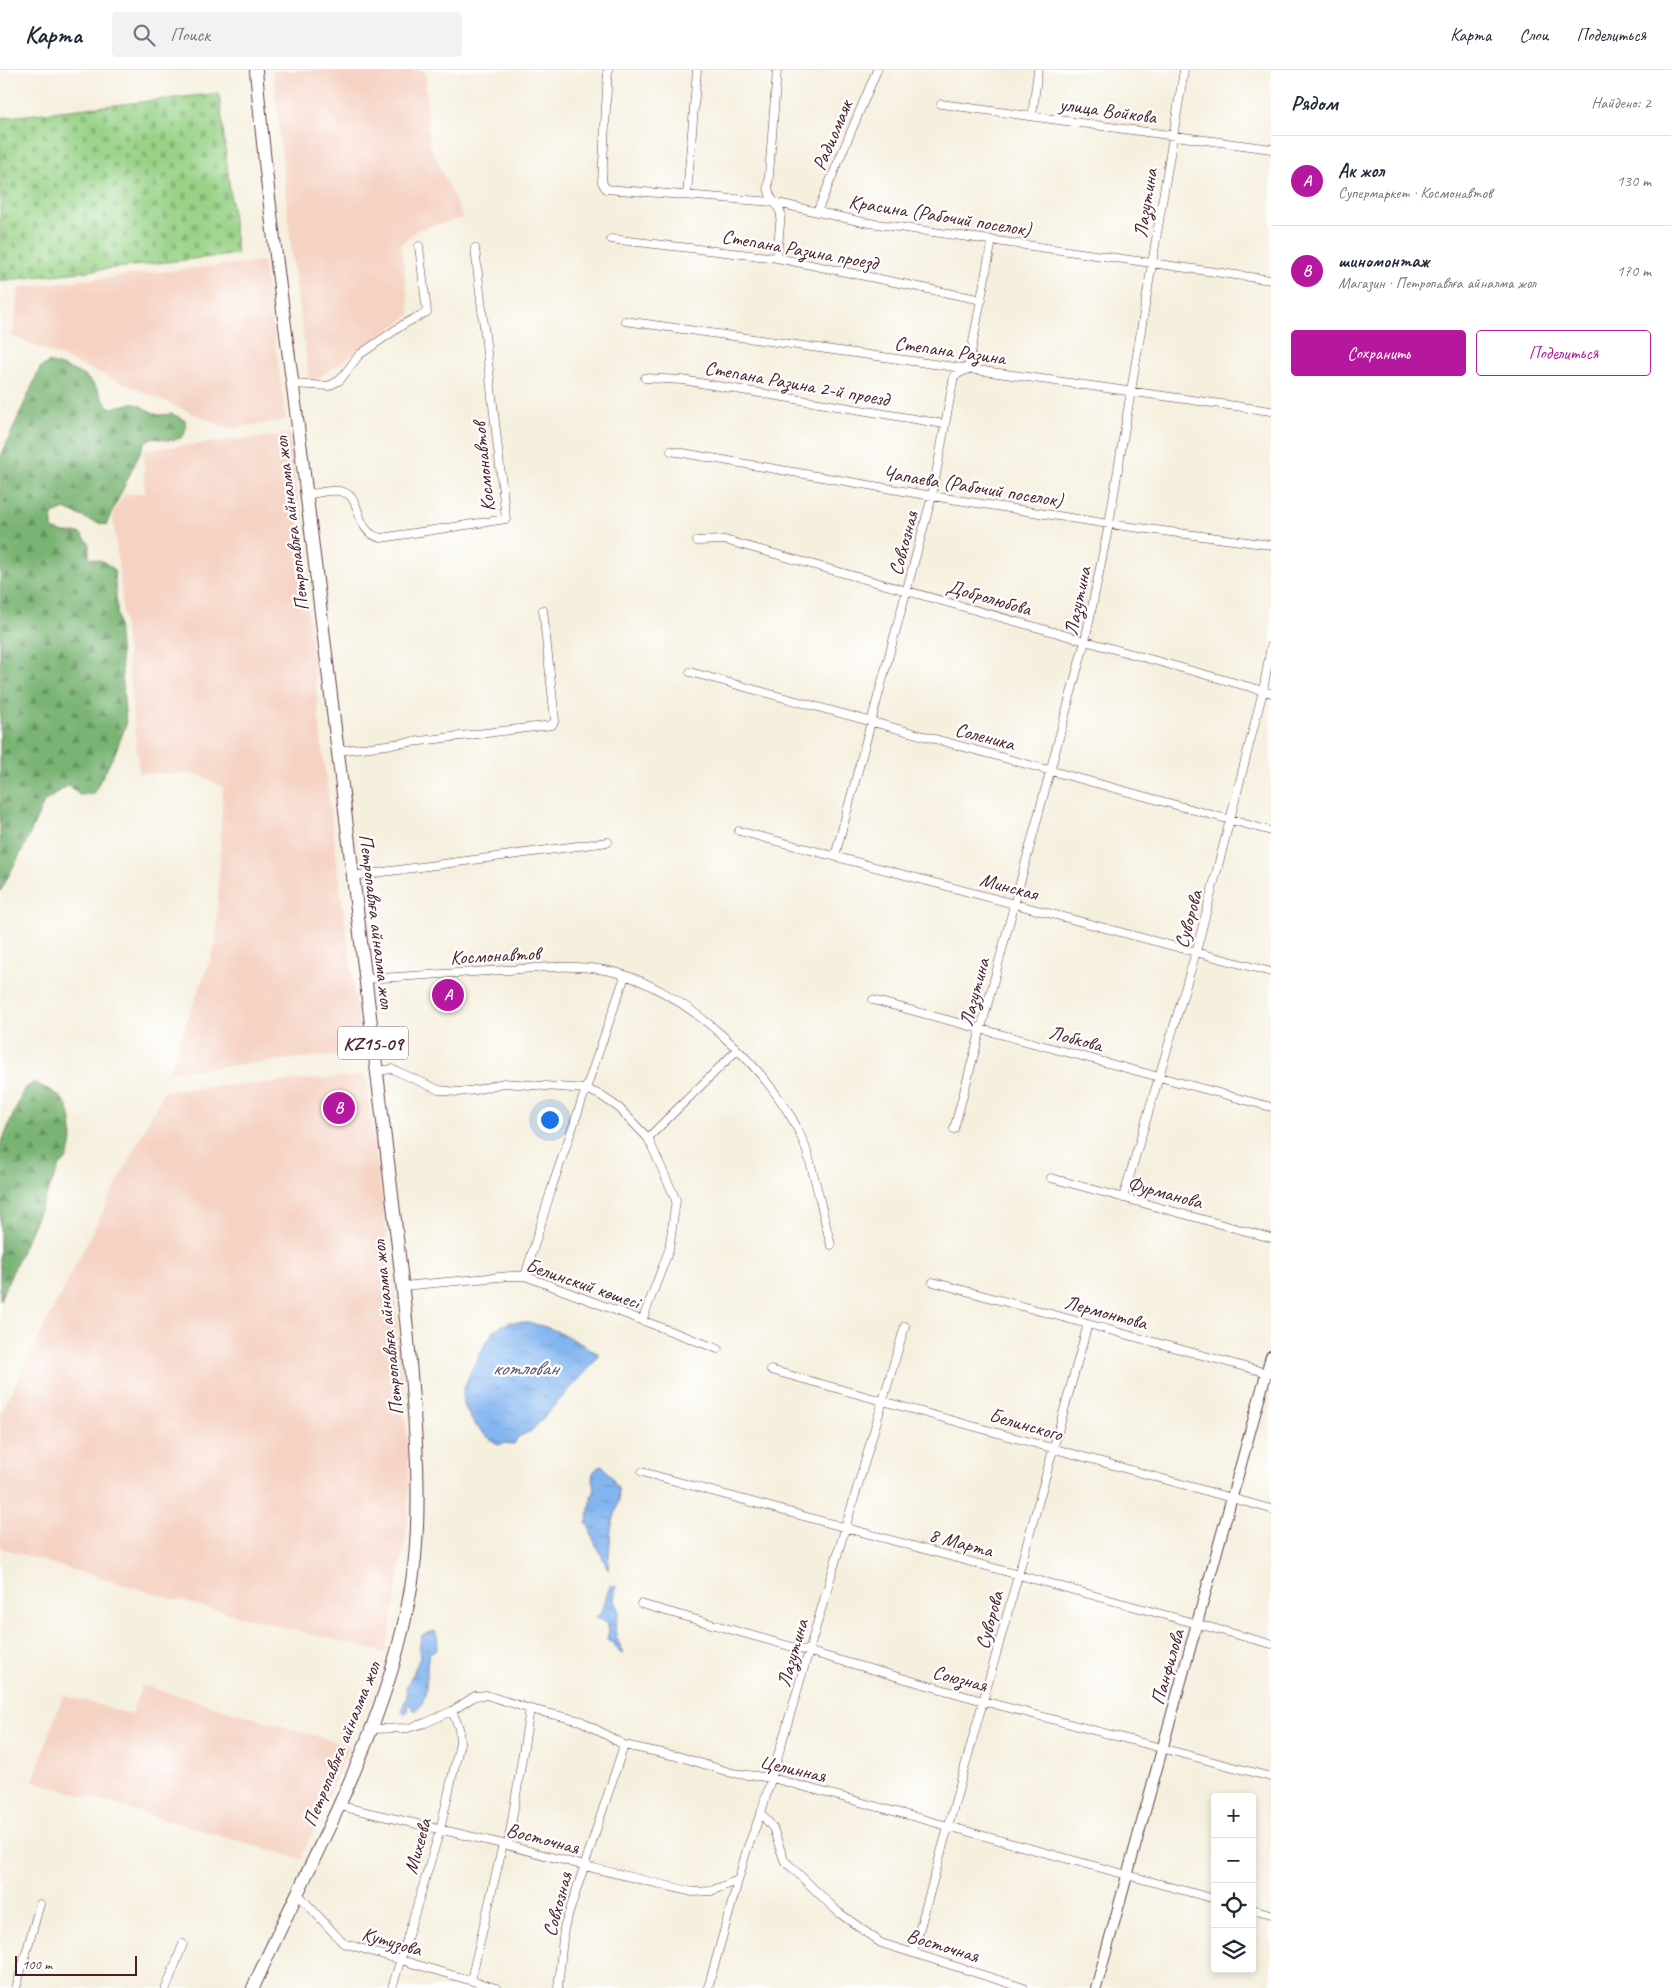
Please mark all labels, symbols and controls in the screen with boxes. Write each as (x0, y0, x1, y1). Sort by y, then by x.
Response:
search box (112, 12, 462, 57)
text: Карта (25, 20, 82, 50)
icon: search (130, 21, 158, 49)
text: Поиск (170, 23, 210, 47)
text: Карта (1450, 24, 1491, 46)
text: Слои (1519, 24, 1548, 46)
text: Поделиться (1576, 24, 1646, 46)
text: Рядом (1291, 90, 1338, 116)
street label: улица Войкова (1057, 91, 1160, 130)
text: Найдено: 2 (1591, 93, 1651, 113)
street label: Радиомаяк (806, 95, 859, 174)
text: Ак жол (1338, 159, 1384, 183)
street label: Лазутина (1128, 166, 1164, 240)
text: A (1303, 171, 1311, 191)
text: 130 m (1617, 171, 1651, 191)
text: Супермаркет · Космонавтов (1338, 183, 1492, 203)
street label: Красина (Рабочий поселок) (847, 189, 1034, 242)
street label: Степана Разина проезд (720, 223, 882, 277)
text: шиномонтаж (1338, 249, 1429, 273)
text: B (1303, 261, 1311, 281)
text: 170 m (1617, 261, 1651, 281)
text: Магазин · Петропавлға айналма жол (1338, 273, 1536, 293)
street label: Степана Разина (893, 330, 1009, 372)
button: Сохранить (1291, 330, 1466, 376)
button: Поделиться (1476, 330, 1651, 376)
street label: Степана Разина 2-й проезд (703, 355, 893, 413)
street label: Космонавтов (466, 417, 501, 513)
street label: Петропавлға айналма жол (268, 433, 315, 613)
street label: Чапаева (Рабочий поселок) (881, 460, 1066, 513)
street label: Совхозная (883, 508, 924, 578)
street label: Лазутина (1058, 563, 1098, 638)
street label: Добролюбова (944, 574, 1036, 622)
street label: Соленика (952, 717, 1019, 757)
street label: Петропавлға айналма жол (353, 832, 400, 1012)
street label: Минская (977, 867, 1043, 907)
street label: Суворова (1169, 886, 1209, 951)
street label: Космонавтов (450, 940, 544, 970)
street label: Лазутина (953, 954, 997, 1029)
pin: A (432, 976, 464, 1014)
street label: Лобкова (1047, 1019, 1107, 1058)
road number: KZ15-09 (338, 1026, 408, 1060)
pin: B (323, 1089, 355, 1127)
your location (537, 1107, 563, 1133)
street label: Фурманова (1125, 1170, 1206, 1215)
street label: Петропавлға айналма жол (366, 1237, 409, 1417)
street label: Белинский көшесі (522, 1252, 645, 1315)
street label: Лермонтова (1062, 1289, 1151, 1336)
water label: котлован (492, 1355, 561, 1381)
street label: Белинского (986, 1402, 1066, 1447)
street label: 8 Марта (926, 1522, 997, 1563)
street label: Суворова (970, 1587, 1010, 1652)
street label: Лазутина (771, 1615, 815, 1690)
street label: Панфилова (1145, 1625, 1190, 1708)
street label: Петропавлға айналма жол (297, 1656, 387, 1830)
street label: Союзная (930, 1659, 991, 1699)
street label: Целинная (757, 1749, 829, 1788)
map controls (1211, 1793, 1256, 1973)
button: + (1211, 1793, 1256, 1838)
street label: Михеева (398, 1814, 438, 1877)
street label: Восточная (504, 1817, 583, 1860)
button: − (1211, 1838, 1256, 1883)
street label: Совхозная (537, 1869, 578, 1939)
button: locate (1211, 1883, 1256, 1928)
street label: Кутузова (359, 1921, 426, 1962)
street label: Восточная (904, 1923, 983, 1969)
button: layers (1211, 1928, 1256, 1973)
scale bar (15, 1953, 138, 1976)
text: 100 m (22, 1956, 52, 1973)

